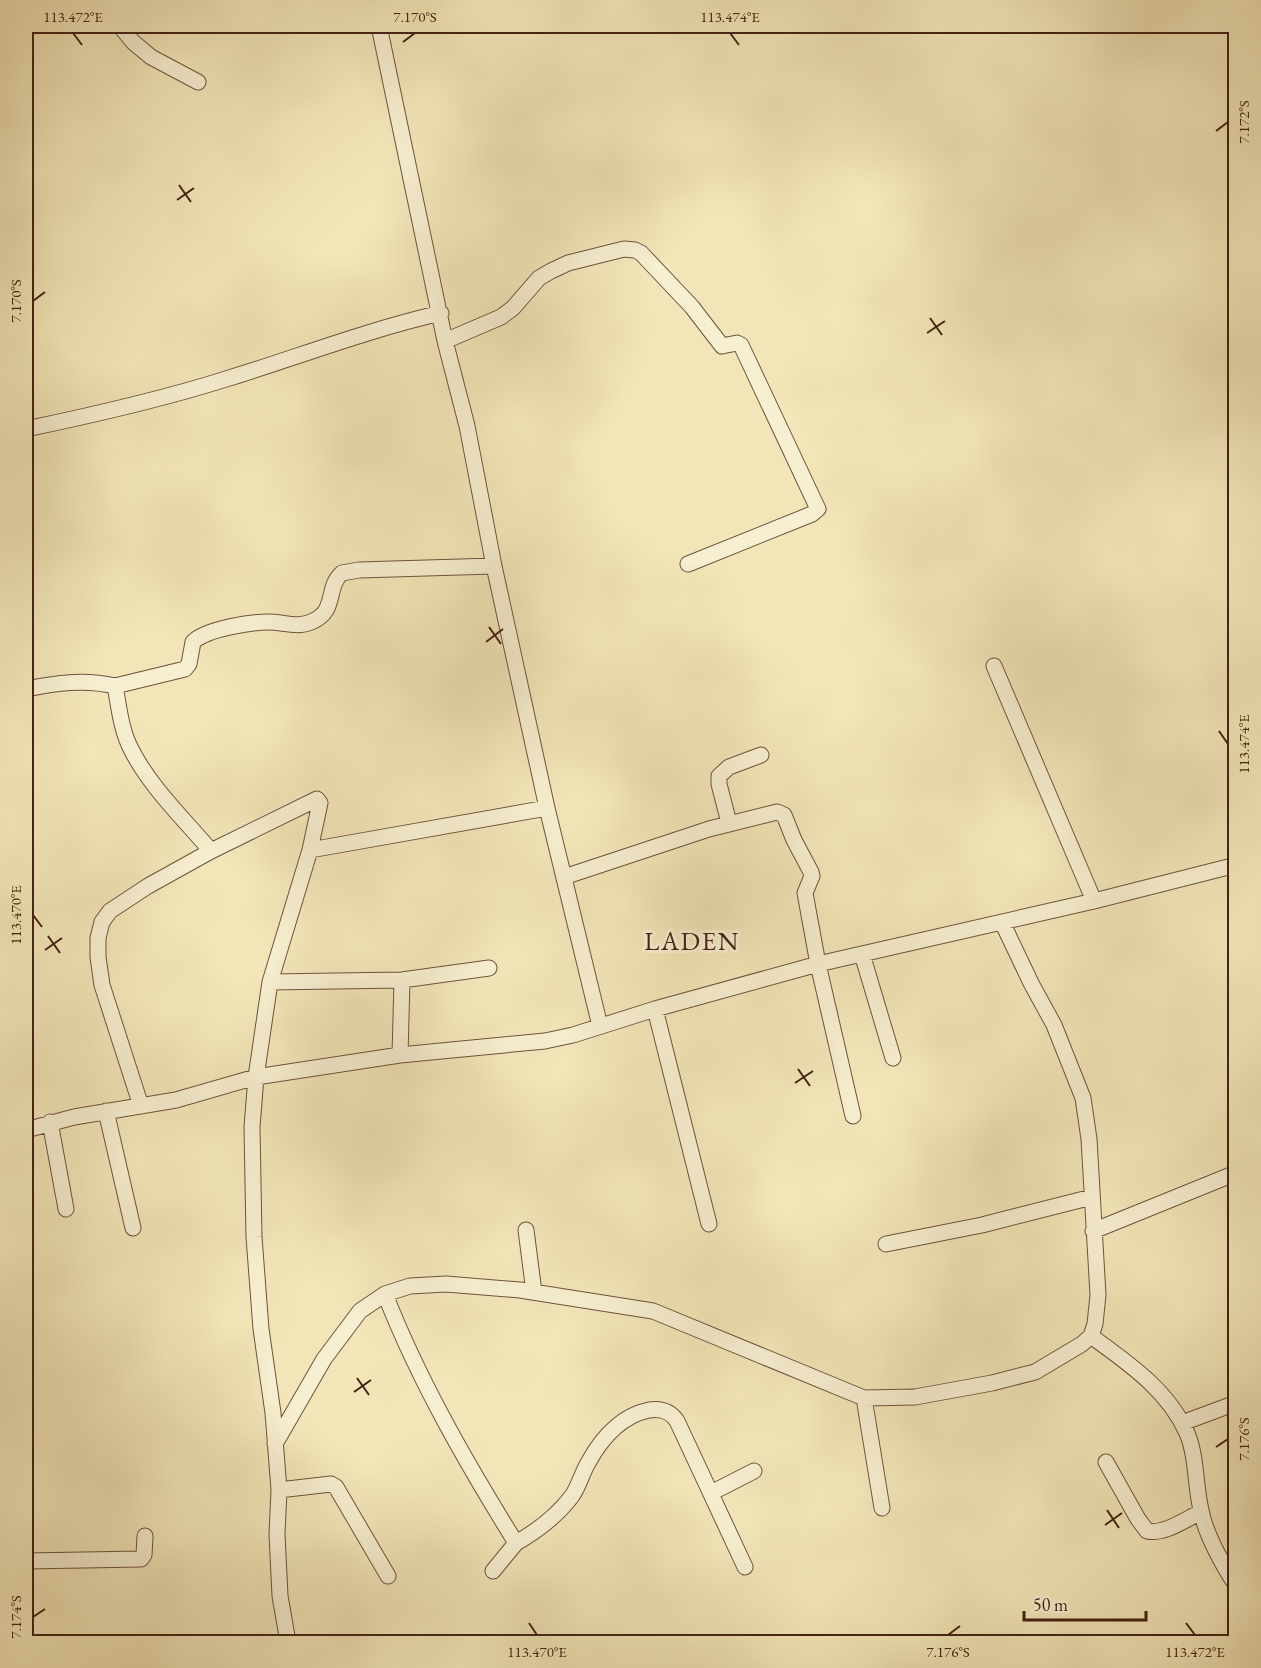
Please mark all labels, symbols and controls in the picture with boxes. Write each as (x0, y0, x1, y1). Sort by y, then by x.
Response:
text: 113.472°E (43, 7, 103, 26)
text: 7.170°S (393, 7, 437, 26)
text: 113.474°E (700, 7, 760, 26)
text: 7.172°S (1234, 100, 1253, 144)
text: 7.170°S (6, 279, 25, 323)
text: 113.474°E (1234, 714, 1253, 774)
text: 113.470°E (6, 885, 25, 945)
district label: LADEN (644, 924, 740, 958)
text: 7.176°S (1234, 1417, 1253, 1461)
scale bar (1024, 1584, 1146, 1622)
text: 50 m (1033, 1593, 1068, 1616)
text: 7.174°S (6, 1595, 25, 1639)
text: 113.470°E (507, 1642, 567, 1661)
text: 7.176°S (926, 1642, 970, 1661)
text: 113.472°E (1165, 1642, 1225, 1661)

